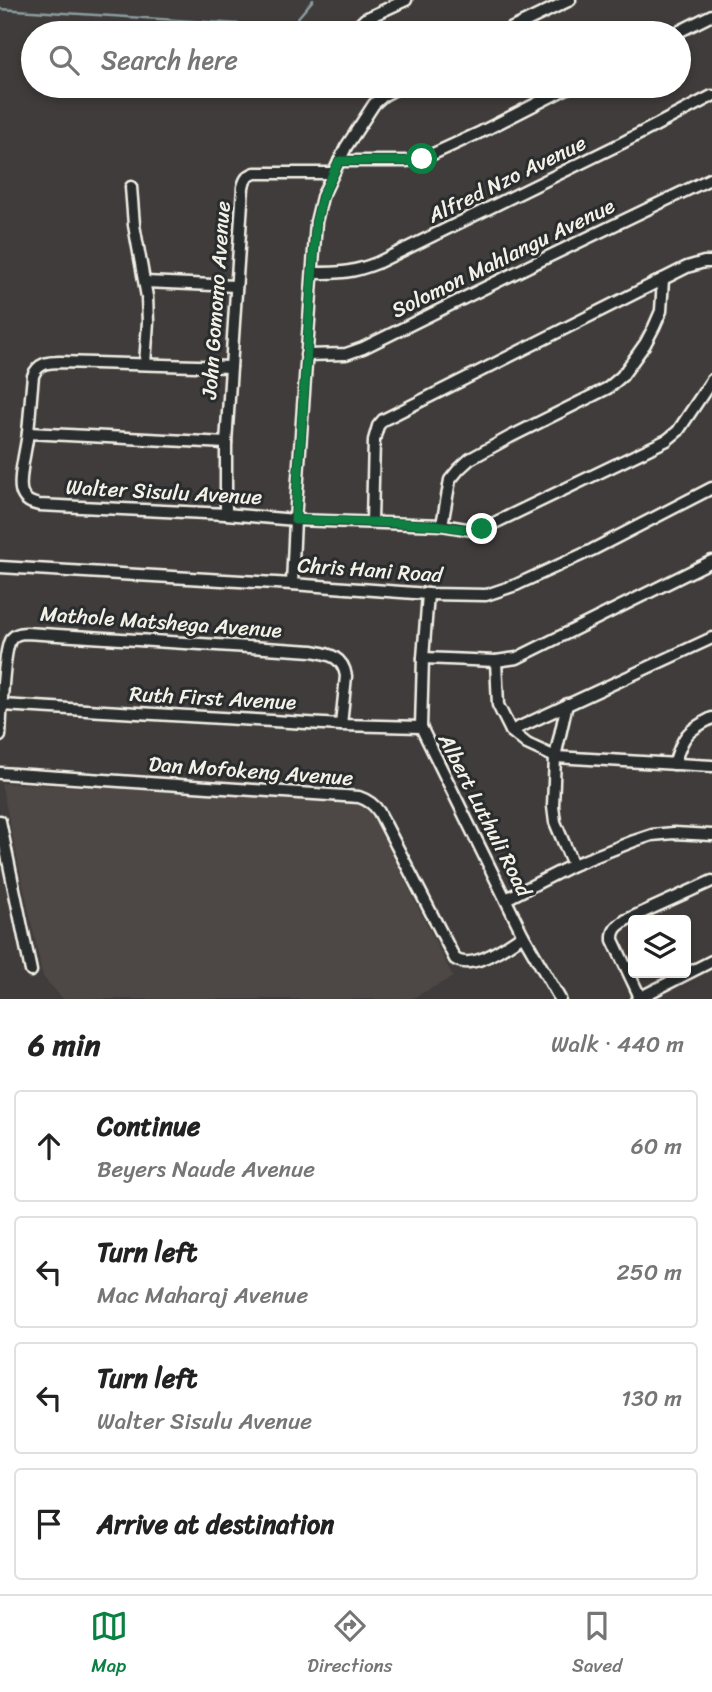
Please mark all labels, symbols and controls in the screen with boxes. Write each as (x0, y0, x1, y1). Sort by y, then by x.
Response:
search box (21, 21, 691, 98)
text: Search here (101, 37, 238, 83)
icon: search (45, 41, 83, 79)
street label: Alfred Nzo Avenue (420, 124, 593, 234)
route start (406, 143, 437, 174)
street label: Solomon Mahlangu Avenue (385, 187, 621, 329)
street label: John Gomomo Avenue (190, 199, 242, 401)
street label: Walter Sisulu Avenue (65, 468, 263, 516)
route end (466, 513, 497, 544)
street label: Chris Hani Road (296, 546, 446, 594)
street label: Mathole Matshega Avenue (39, 595, 283, 649)
street label: Ruth First Avenue (129, 675, 297, 721)
street label: Albert Luthuli Road (427, 725, 544, 905)
street label: Dan Mofokeng Avenue (147, 745, 355, 797)
map controls (628, 915, 691, 978)
button: layers (628, 915, 691, 978)
text: 6 min (28, 1018, 100, 1072)
text: Walk · 440 m (551, 1024, 684, 1065)
text: Continue (97, 1103, 200, 1149)
text: 60 m (631, 1126, 682, 1167)
icon: ahead (30, 1127, 68, 1165)
text: Beyers Naude Avenue (97, 1149, 315, 1190)
text: Turn left (97, 1229, 197, 1275)
text: 250 m (616, 1252, 682, 1293)
icon: left (30, 1253, 68, 1291)
text: Mac Maharaj Avenue (97, 1275, 308, 1316)
text: Turn left (97, 1355, 197, 1401)
text: 130 m (621, 1378, 682, 1419)
icon: left (30, 1379, 68, 1417)
text: Walter Sisulu Avenue (97, 1401, 312, 1442)
text: Arrive at destination (97, 1501, 334, 1547)
icon: arrive (30, 1505, 68, 1543)
tab: Map (90, 1607, 128, 1682)
tab: Directions (307, 1607, 393, 1682)
tab: Saved (572, 1607, 622, 1682)

